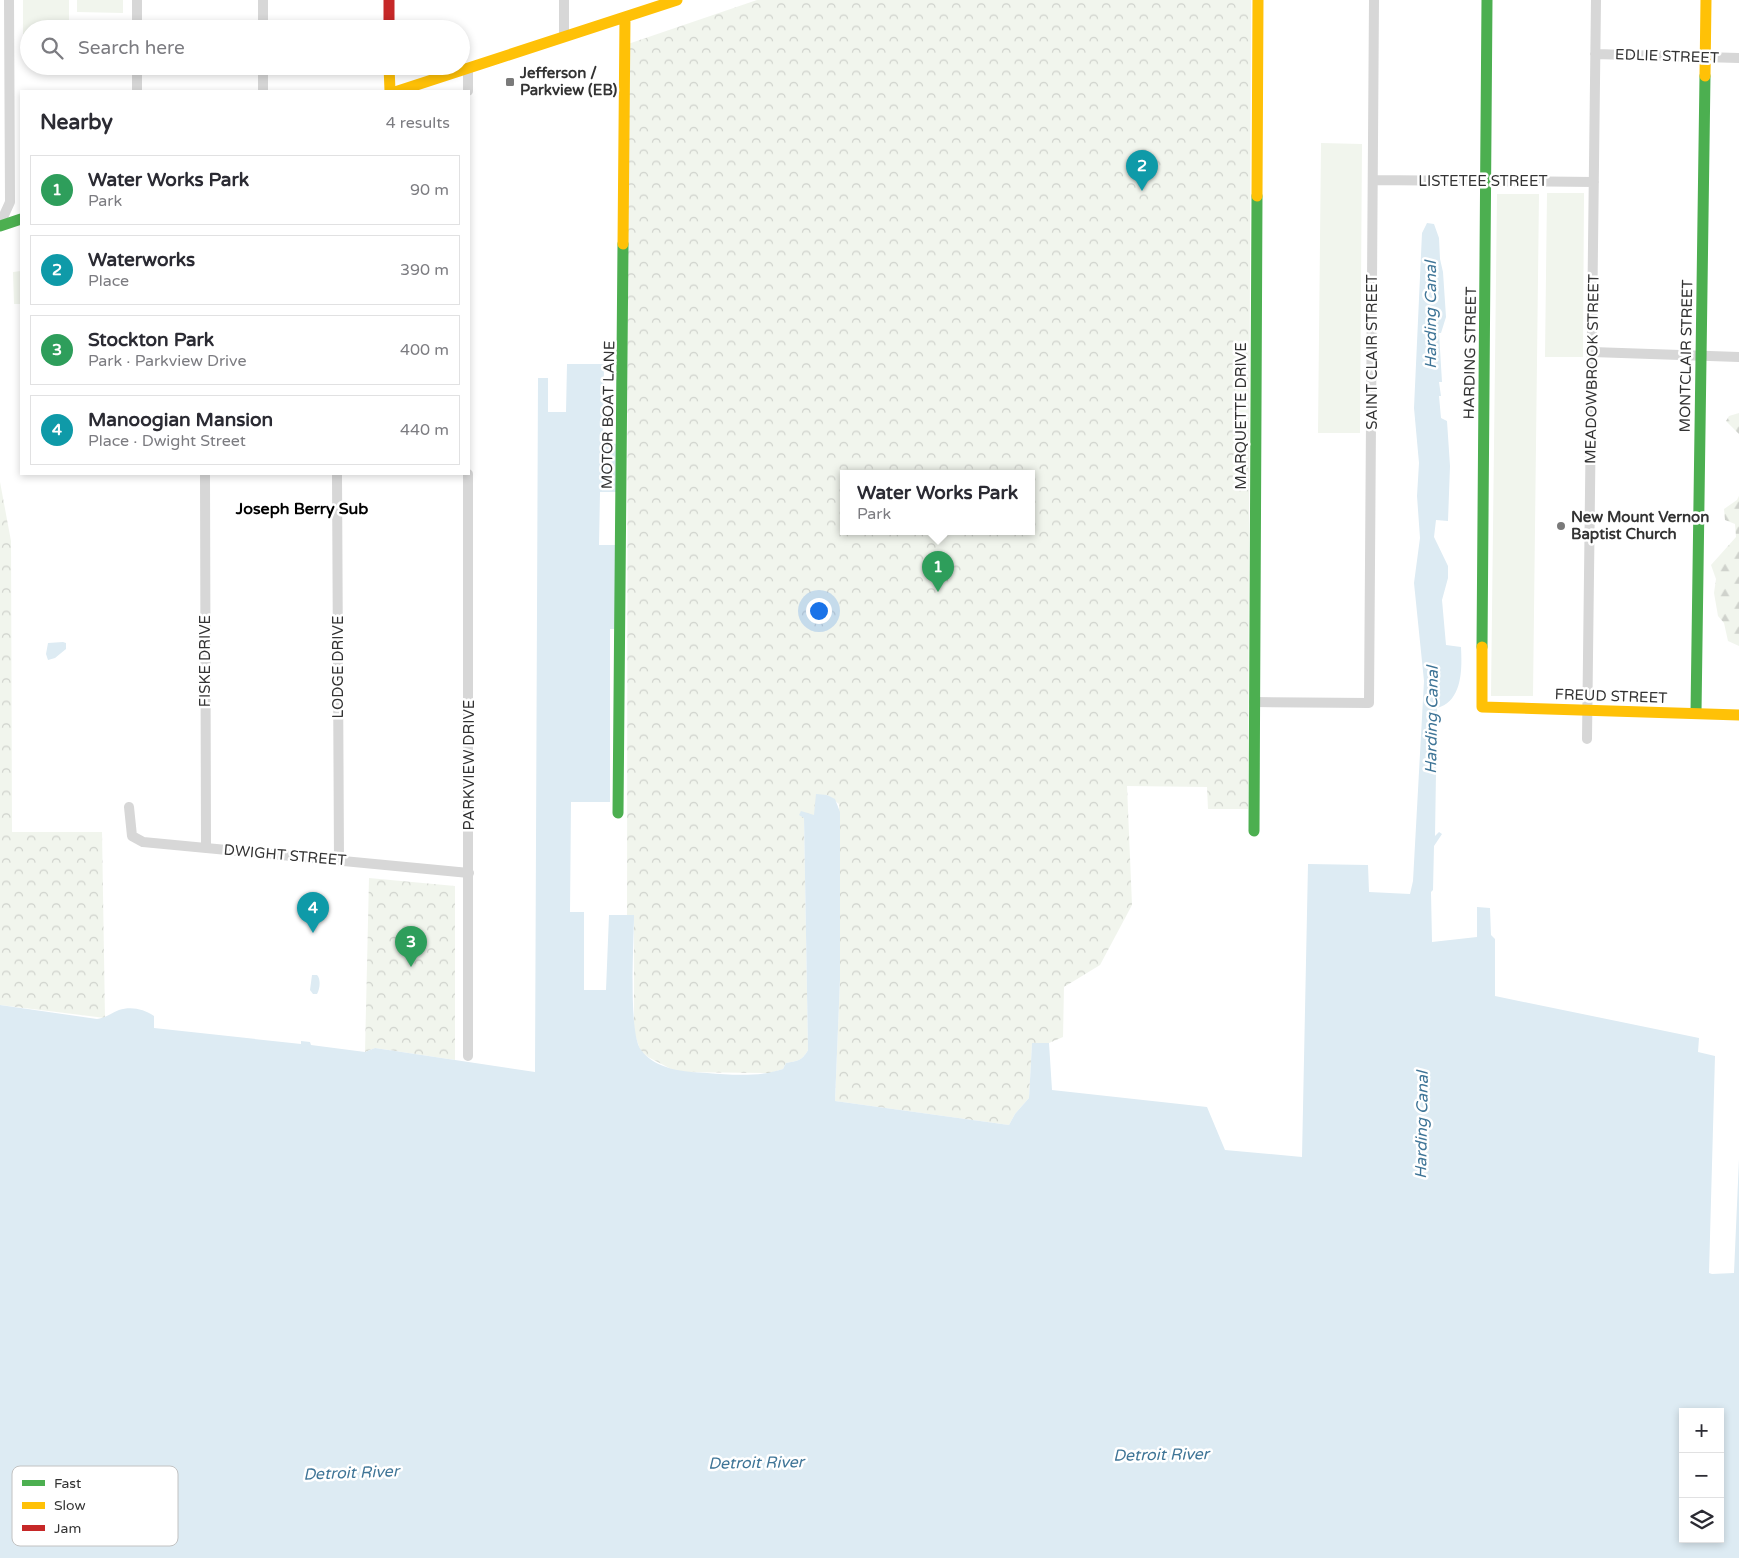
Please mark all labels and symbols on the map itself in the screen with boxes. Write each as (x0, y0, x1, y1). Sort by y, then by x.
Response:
street label: EDLIE STREET (1615, 45, 1719, 67)
place label: Jefferson / Parkview (EB) (519, 64, 618, 99)
marker: Jefferson / Parkview (EB) (504, 76, 516, 88)
pin: 2 (1126, 150, 1158, 191)
street label: LISTETEE STREET (1418, 172, 1548, 190)
water label: Harding Canal (1421, 259, 1441, 369)
street label: SAINT CLAIR STREET (1363, 274, 1381, 430)
street label: MEADOWBROOK STREET (1581, 274, 1603, 464)
street label: MONTCLAIR STREET (1676, 279, 1696, 433)
street label: HARDING STREET (1460, 286, 1480, 420)
street label: MOTOR BOAT LANE (598, 341, 618, 489)
street label: MARQUETTE DRIVE (1232, 342, 1250, 490)
district label: Joseph Berry Sub (235, 499, 368, 519)
place label: New Mount Vernon Baptist Church (1571, 508, 1709, 544)
marker: New Mount Vernon Baptist Church (1555, 520, 1567, 532)
pin: 1 (922, 551, 954, 592)
your location (806, 598, 832, 624)
street label: FISKE DRIVE (196, 615, 214, 707)
street label: LODGE DRIVE (329, 615, 347, 719)
water label: Harding Canal (1421, 664, 1443, 774)
street label: FREUD STREET (1554, 685, 1668, 707)
street label: PARKVIEW DRIVE (460, 700, 478, 830)
street label: DWIGHT STREET (223, 841, 347, 869)
pin: 4 (297, 892, 329, 933)
pin: 3 (395, 926, 427, 967)
water label: Harding Canal (1411, 1069, 1433, 1179)
water label: Detroit River (1113, 1444, 1211, 1466)
water label: Detroit River (708, 1452, 806, 1474)
water label: Detroit River (303, 1461, 401, 1485)
legend (12, 1466, 178, 1546)
text: Fast (54, 1475, 82, 1492)
text: Slow (54, 1497, 86, 1514)
text: Jam (54, 1520, 81, 1537)

